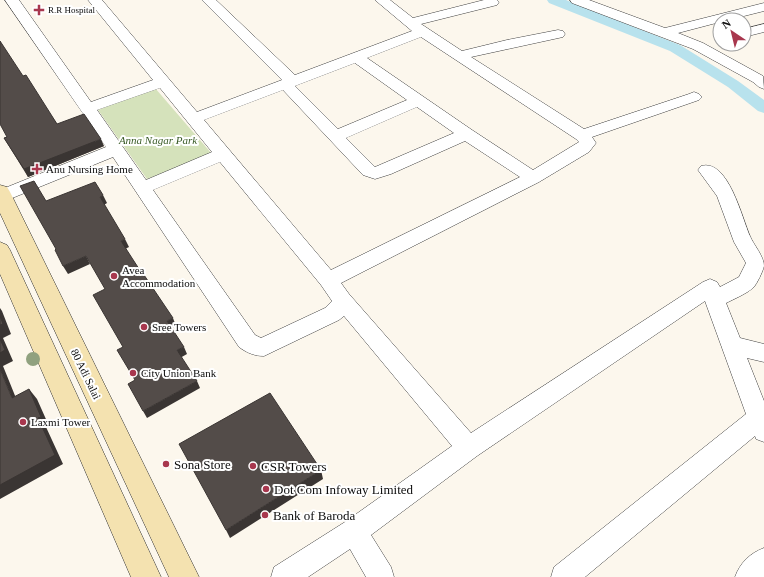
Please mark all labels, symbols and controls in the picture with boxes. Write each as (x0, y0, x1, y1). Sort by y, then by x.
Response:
marker: R.R Hospital (33, 4, 45, 16)
place label: R.R Hospital (48, 5, 96, 15)
north arrow (712, 12, 752, 52)
text: N (720, 17, 733, 31)
park label: Anna Nagar Park (118, 134, 198, 146)
marker: Anu Nursing Home (31, 163, 43, 175)
place label: Anu Nursing Home (46, 163, 133, 175)
place label: Avea Accommodation (122, 264, 196, 289)
marker: Avea Accommodation (109, 271, 119, 281)
place label: Sree Towers (152, 321, 206, 333)
marker: Sree Towers (139, 322, 149, 332)
street label: 80 Adi Salai (69, 347, 103, 401)
place label: City Union Bank (141, 367, 217, 379)
marker: City Union Bank (128, 368, 138, 378)
place label: Laxmi Tower (31, 416, 91, 428)
marker: Laxmi Tower (18, 417, 28, 427)
place label: Sona Store (174, 457, 231, 472)
marker: Sona Store (161, 459, 171, 469)
place label: CSR Towers (261, 459, 327, 474)
marker: CSR Towers (248, 461, 258, 471)
place label: Dot Com Infoway Limited (274, 482, 414, 497)
marker: Dot Com Infoway Limited (261, 484, 271, 494)
place label: Bank of Baroda (273, 508, 356, 523)
marker: Bank of Baroda (260, 510, 270, 520)

